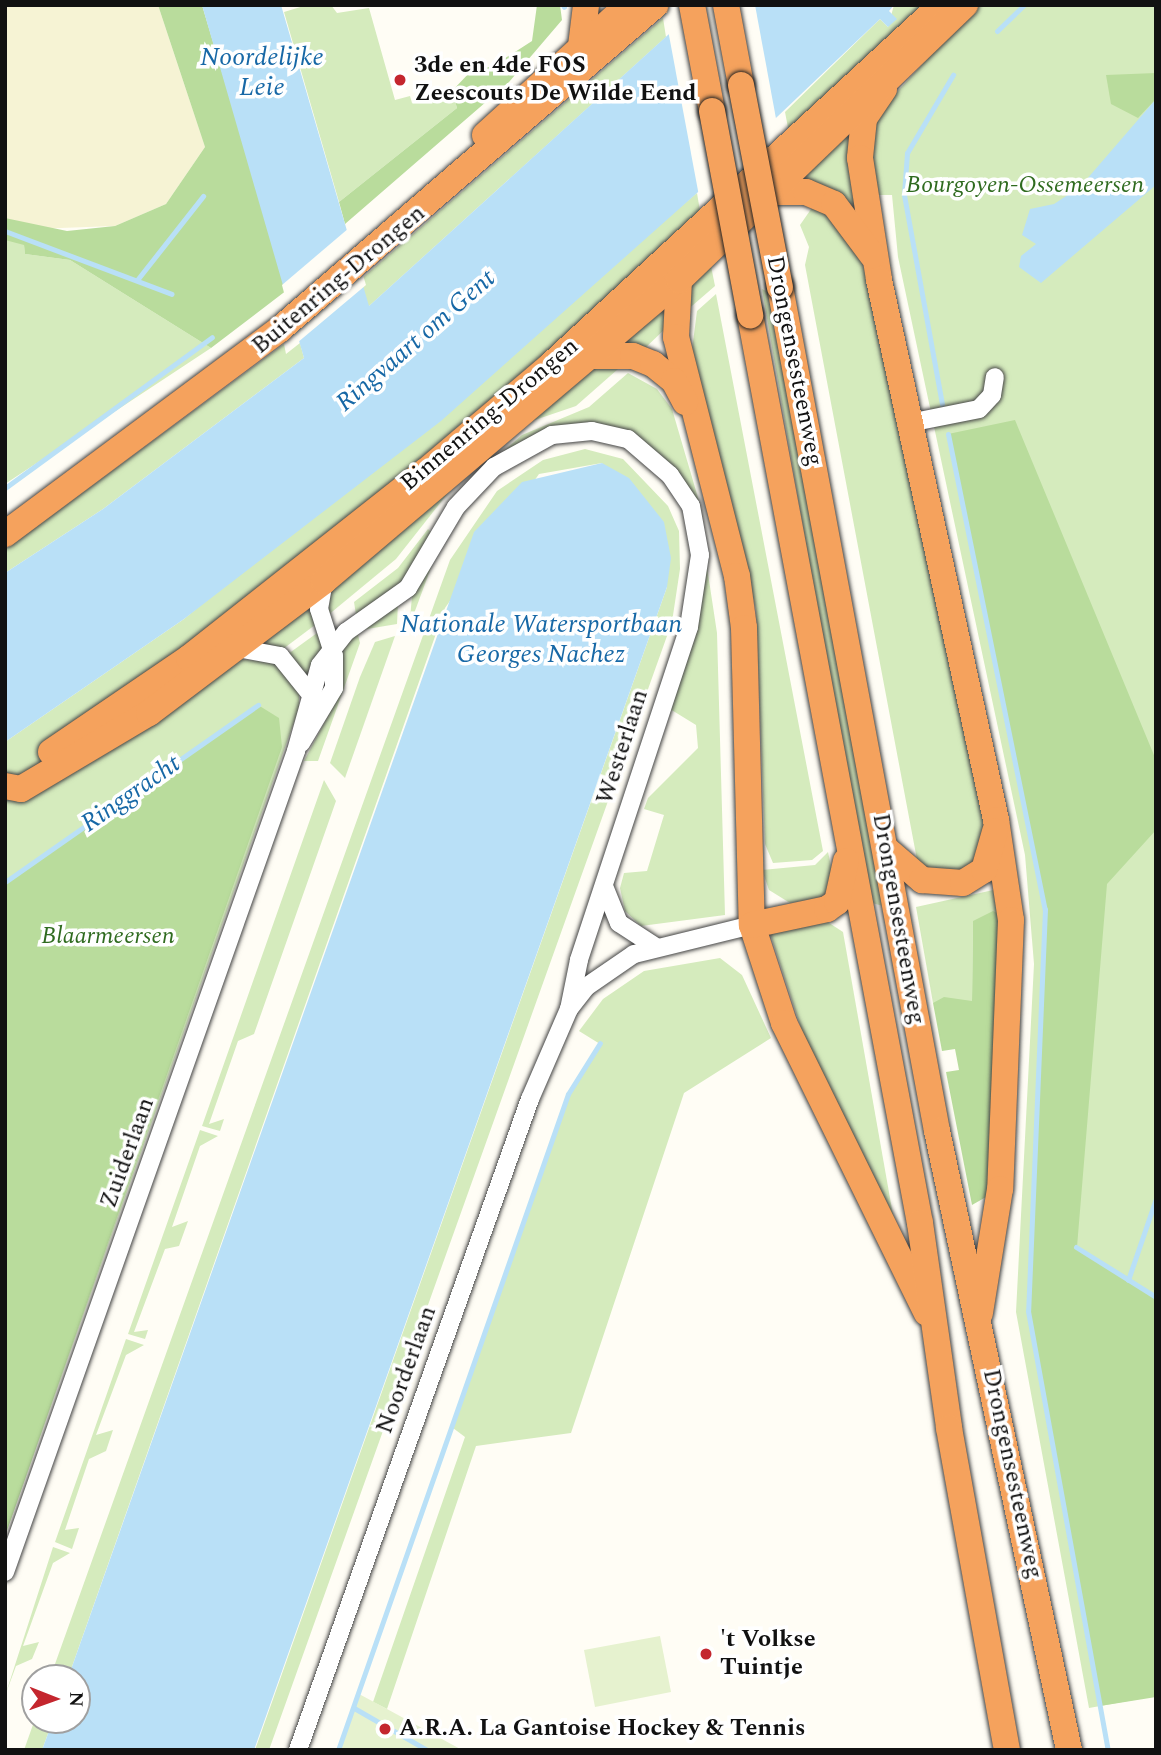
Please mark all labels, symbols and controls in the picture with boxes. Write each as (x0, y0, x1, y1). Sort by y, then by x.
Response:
water label: Noordelijke Leie (200, 42, 324, 104)
place label: 3de en 4de FOS Zeescouts De Wilde Eend (414, 52, 697, 108)
marker: 3de en 4de FOS Zeescouts De Wilde Eend (392, 72, 408, 88)
park label: Bourgoyen-Ossemeersen (906, 172, 1144, 200)
street label: Buitenring-Drongen (247, 199, 431, 361)
street label: Drongensesteenweg (759, 253, 829, 469)
water label: Ringvaart om Gent (330, 263, 502, 419)
street label: Binnenring-Drongen (395, 332, 585, 498)
water label: Nationale Watersportbaan Georges Nachez (400, 609, 682, 670)
street label: Westerlaan (591, 686, 655, 808)
water label: Ringgracht (75, 749, 187, 839)
street label: Drongensesteenweg (865, 811, 931, 1027)
park label: Blaarmeersen (41, 923, 175, 951)
street label: Zuiderlaan (95, 1094, 161, 1212)
street label: Noorderlaan (371, 1302, 443, 1438)
street label: Drongensesteenweg (976, 1366, 1048, 1582)
place label: 't Volkse Tuintje (720, 1626, 816, 1682)
marker: 't Volkse Tuintje (698, 1646, 714, 1662)
north arrow (21, 1664, 91, 1734)
text: N (61, 1691, 90, 1707)
place label: A.R.A. La Gantoise Hockey & Tennis (399, 1715, 805, 1743)
marker: A.R.A. La Gantoise Hockey & Tennis (377, 1721, 393, 1737)

